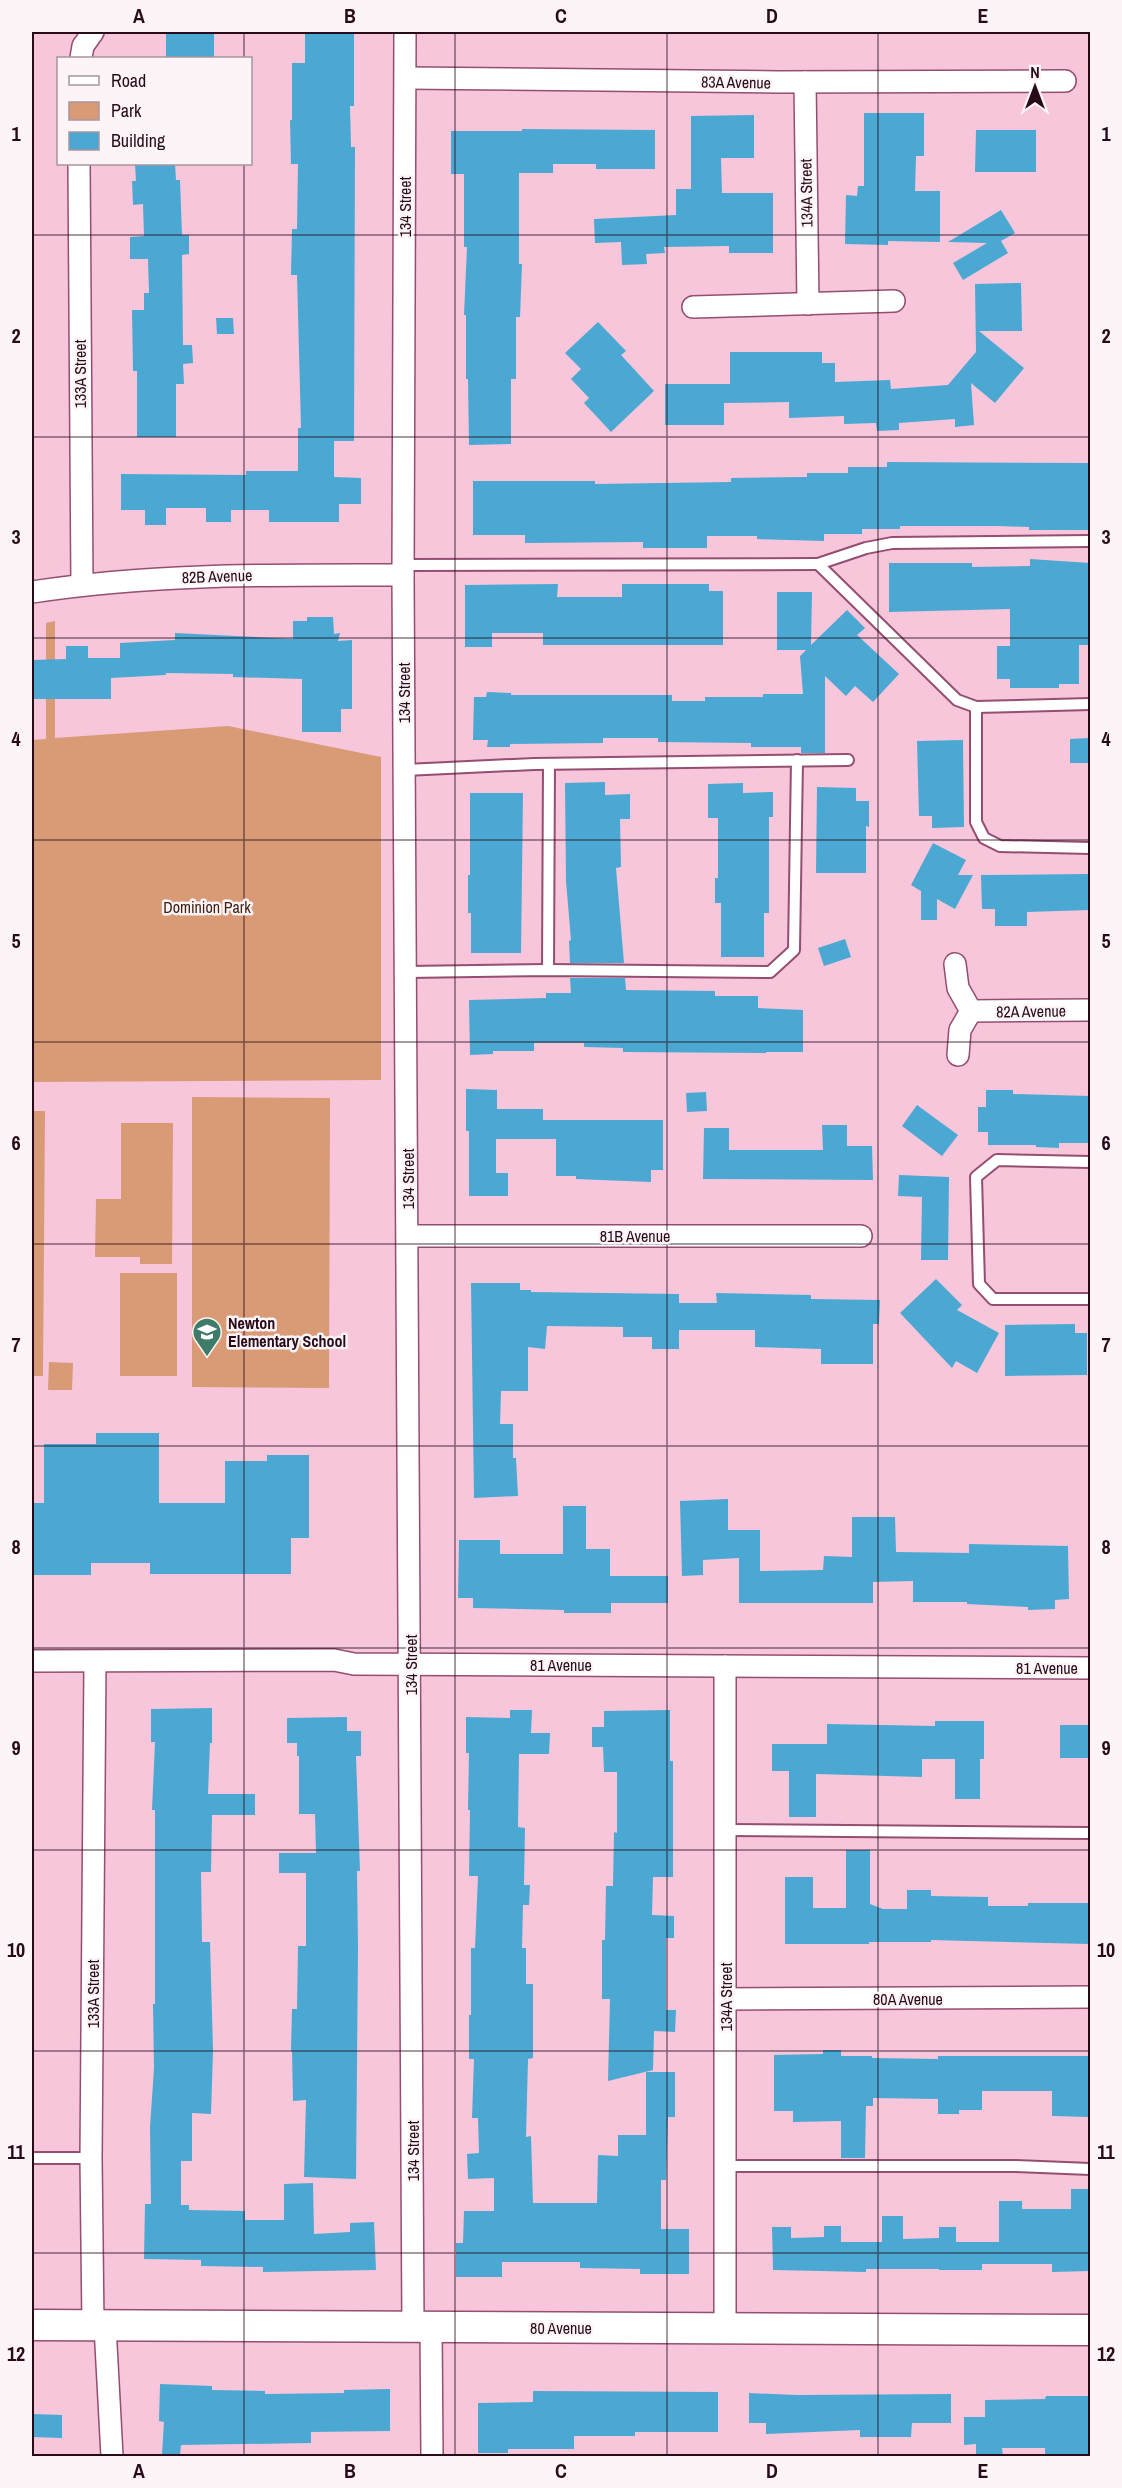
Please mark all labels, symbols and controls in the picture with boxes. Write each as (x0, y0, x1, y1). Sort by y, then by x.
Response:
text: A (133, 2, 145, 29)
text: B (344, 2, 356, 29)
text: C (555, 2, 567, 29)
text: D (766, 2, 778, 29)
text: E (978, 2, 989, 29)
legend (57, 57, 252, 165)
north arrow (1005, 57, 1065, 117)
text: N (1030, 61, 1040, 83)
text: Road (111, 68, 146, 93)
street label: 83A Avenue (701, 70, 771, 94)
text: Park (111, 98, 142, 123)
text: 1 (11, 120, 21, 147)
text: 1 (1101, 120, 1111, 147)
text: Building (111, 128, 166, 153)
street label: 134A Street (794, 158, 818, 227)
street label: 134 Street (394, 176, 416, 237)
text: 2 (11, 322, 21, 349)
text: 2 (1101, 322, 1111, 349)
street label: 133A Street (69, 339, 91, 408)
text: 3 (11, 523, 21, 550)
text: 3 (1101, 523, 1111, 550)
street label: 82B Avenue (181, 564, 253, 588)
street label: 134 Street (393, 662, 415, 723)
text: 4 (11, 725, 21, 752)
text: 4 (1101, 725, 1111, 752)
park label: Dominion Park (163, 896, 251, 918)
text: 5 (11, 927, 21, 954)
text: 5 (1101, 927, 1111, 954)
street label: 82A Avenue (996, 999, 1066, 1023)
text: 6 (11, 1129, 21, 1156)
text: 6 (1101, 1129, 1111, 1156)
street label: 134 Street (397, 1148, 419, 1209)
street label: 81B Avenue (600, 1225, 670, 1247)
place label: Newton Elementary School (228, 1312, 346, 1352)
school or university icon: Newton Elementary School (191, 1316, 223, 1358)
text: 7 (11, 1331, 21, 1358)
text: 7 (1101, 1331, 1111, 1358)
text: 8 (11, 1533, 21, 1560)
text: 8 (1101, 1533, 1111, 1560)
street label: 134 Street (400, 1634, 422, 1695)
street label: 81 Avenue (530, 1654, 592, 1676)
street label: 81 Avenue (1016, 1657, 1078, 1679)
text: 9 (11, 1734, 21, 1761)
text: 9 (1101, 1734, 1111, 1761)
text: 10 (7, 1936, 25, 1963)
text: 10 (1097, 1936, 1115, 1963)
street label: 133A Street (82, 1959, 104, 2028)
street label: 134A Street (715, 1962, 737, 2031)
street label: 80A Avenue (873, 1988, 943, 2010)
street label: 134 Street (402, 2120, 424, 2181)
text: 11 (7, 2138, 26, 2165)
text: 11 (1097, 2138, 1116, 2165)
street label: 80 Avenue (530, 2317, 592, 2339)
text: 12 (7, 2340, 25, 2367)
text: 12 (1097, 2340, 1115, 2367)
text: A (133, 2457, 145, 2484)
text: B (344, 2457, 356, 2484)
text: C (555, 2457, 567, 2484)
text: D (766, 2457, 778, 2484)
text: E (978, 2457, 989, 2484)

